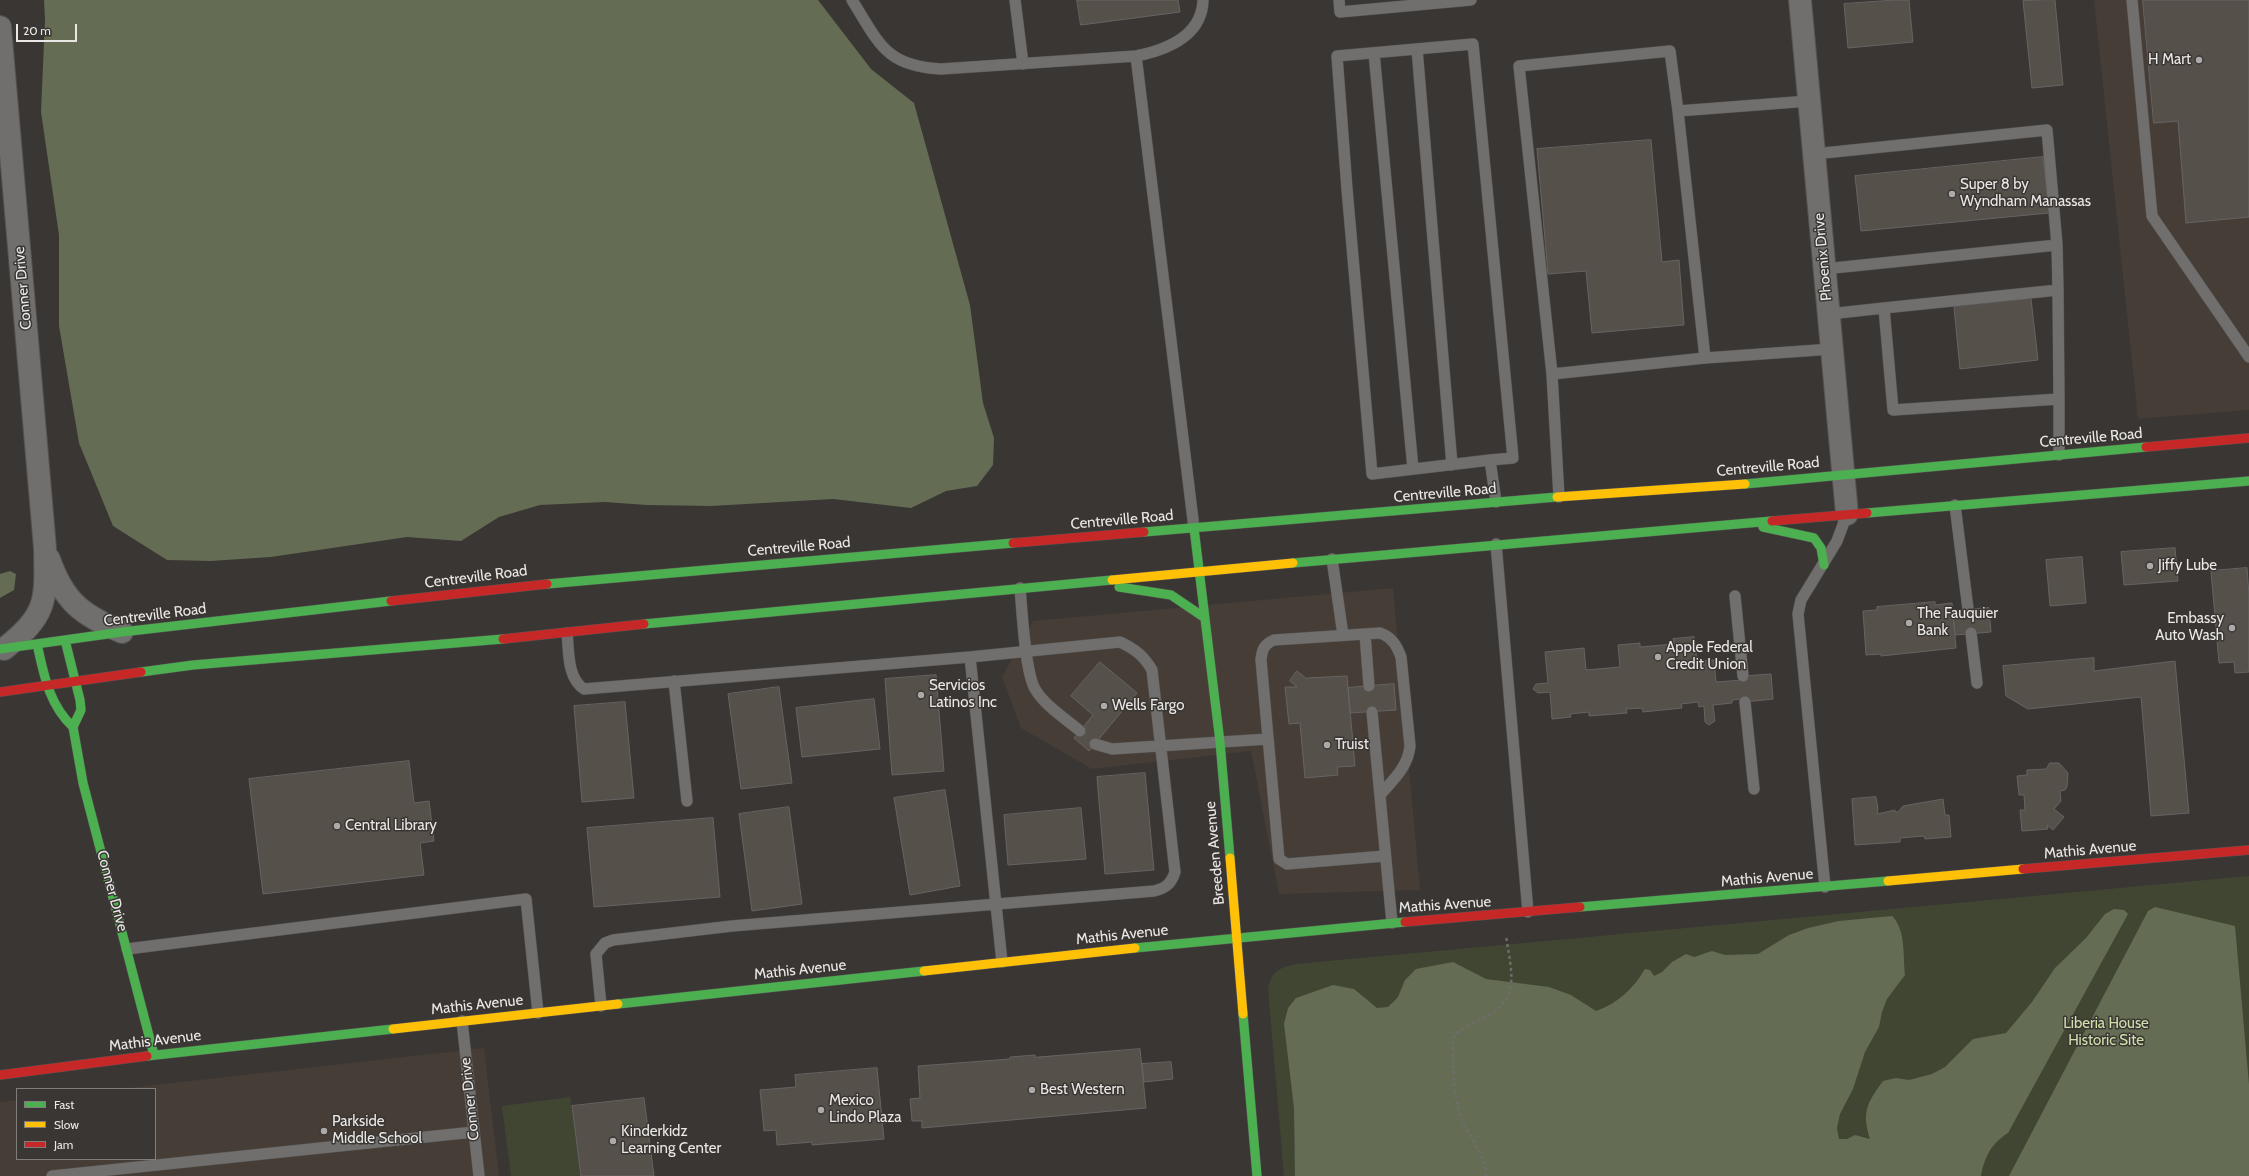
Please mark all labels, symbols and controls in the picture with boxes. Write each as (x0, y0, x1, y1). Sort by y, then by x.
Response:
scale bar (18, 16, 79, 42)
text: 20 m (23, 23, 51, 38)
place label: H Mart (2148, 51, 2191, 69)
marker: H Mart (2194, 55, 2204, 65)
place label: Super 8 by Wyndham Manassas (1960, 176, 2091, 211)
marker: Super 8 by Wyndham Manassas (1947, 189, 1957, 199)
street label: Phoenix Drive (1810, 212, 1836, 302)
street label: Conner Drive (10, 246, 36, 330)
street label: Centreville Road (2039, 425, 2143, 451)
street label: Centreville Road (1716, 454, 1820, 480)
street label: Centreville Road (1393, 480, 1497, 506)
street label: Centreville Road (1070, 507, 1174, 533)
street label: Centreville Road (747, 534, 851, 560)
place label: Jiffy Lube (2158, 557, 2217, 575)
marker: Jiffy Lube (2145, 561, 2155, 571)
street label: Centreville Road (424, 562, 528, 592)
street label: Centreville Road (103, 600, 207, 630)
place label: The Fauquier Bank (1917, 605, 1998, 640)
place label: Embassy Auto Wash (2155, 610, 2224, 645)
marker: The Fauquier Bank (1904, 618, 1914, 628)
marker: Embassy Auto Wash (2227, 623, 2237, 633)
place label: Apple Federal Credit Union (1666, 639, 1753, 674)
marker: Apple Federal Credit Union (1653, 652, 1663, 662)
place label: Servicios Latinos Inc (929, 677, 997, 712)
marker: Servicios Latinos Inc (916, 690, 926, 700)
place label: Wells Fargo (1112, 697, 1185, 715)
marker: Wells Fargo (1099, 701, 1109, 711)
place label: Truist (1335, 736, 1369, 754)
marker: Truist (1322, 740, 1332, 750)
street label: Breeden Avenue (1201, 800, 1229, 906)
place label: Central Library (345, 817, 437, 835)
marker: Central Library (332, 821, 342, 831)
street label: Mathis Avenue (2043, 837, 2137, 863)
street label: Conner Drive (93, 848, 131, 934)
street label: Mathis Avenue (1720, 865, 1814, 891)
street label: Mathis Avenue (1398, 893, 1492, 917)
street label: Mathis Avenue (1075, 921, 1169, 949)
street label: Mathis Avenue (753, 956, 847, 984)
street label: Mathis Avenue (430, 991, 524, 1019)
park label: Liberia House Historic Site (2063, 1015, 2149, 1050)
street label: Mathis Avenue (108, 1026, 202, 1056)
street label: Conner Drive (457, 1057, 483, 1141)
place label: Best Western (1040, 1081, 1125, 1099)
marker: Best Western (1027, 1085, 1037, 1095)
legend (16, 1088, 156, 1160)
place label: Mexico Lindo Plaza (829, 1092, 902, 1127)
text: Fast (54, 1097, 74, 1112)
marker: Mexico Lindo Plaza (816, 1105, 826, 1115)
place label: Parkside Middle School (332, 1113, 422, 1148)
text: Slow (54, 1117, 79, 1132)
place label: Kinderkidz Learning Center (621, 1123, 721, 1158)
marker: Parkside Middle School (319, 1126, 329, 1136)
marker: Kinderkidz Learning Center (608, 1136, 618, 1146)
text: Jam (54, 1137, 73, 1152)

